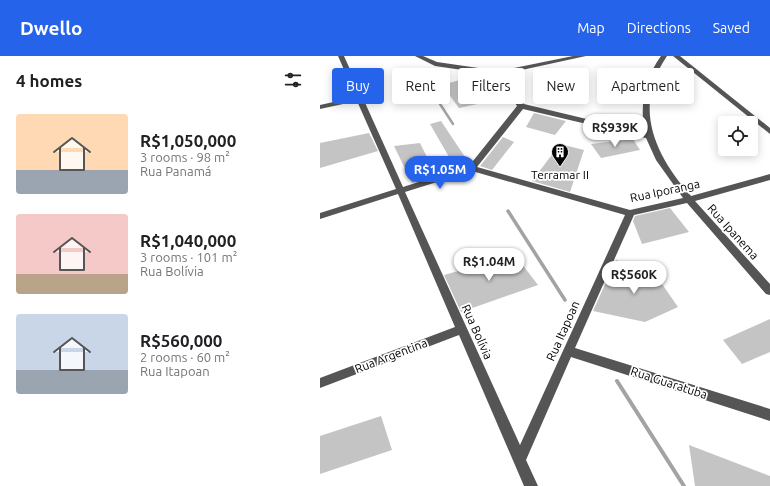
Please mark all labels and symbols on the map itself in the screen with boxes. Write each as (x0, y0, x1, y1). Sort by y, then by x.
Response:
pin: R$939K (582, 114, 648, 148)
building icon: Terramar II (550, 142, 570, 167)
pin: R$1.05M (403, 156, 477, 190)
place label: Terramar II (531, 168, 589, 181)
street label: Rua Iporanga (629, 177, 701, 204)
street label: Rua Ipanema (705, 201, 761, 262)
pin: R$1.04M (452, 248, 526, 282)
pin: R$560K (601, 261, 667, 295)
street label: Rua Itapoan (544, 299, 582, 363)
street label: Rua Bolívia (460, 302, 495, 361)
street label: Rua Argentina (353, 336, 429, 375)
street label: Rua Guaratuba (629, 364, 709, 401)

